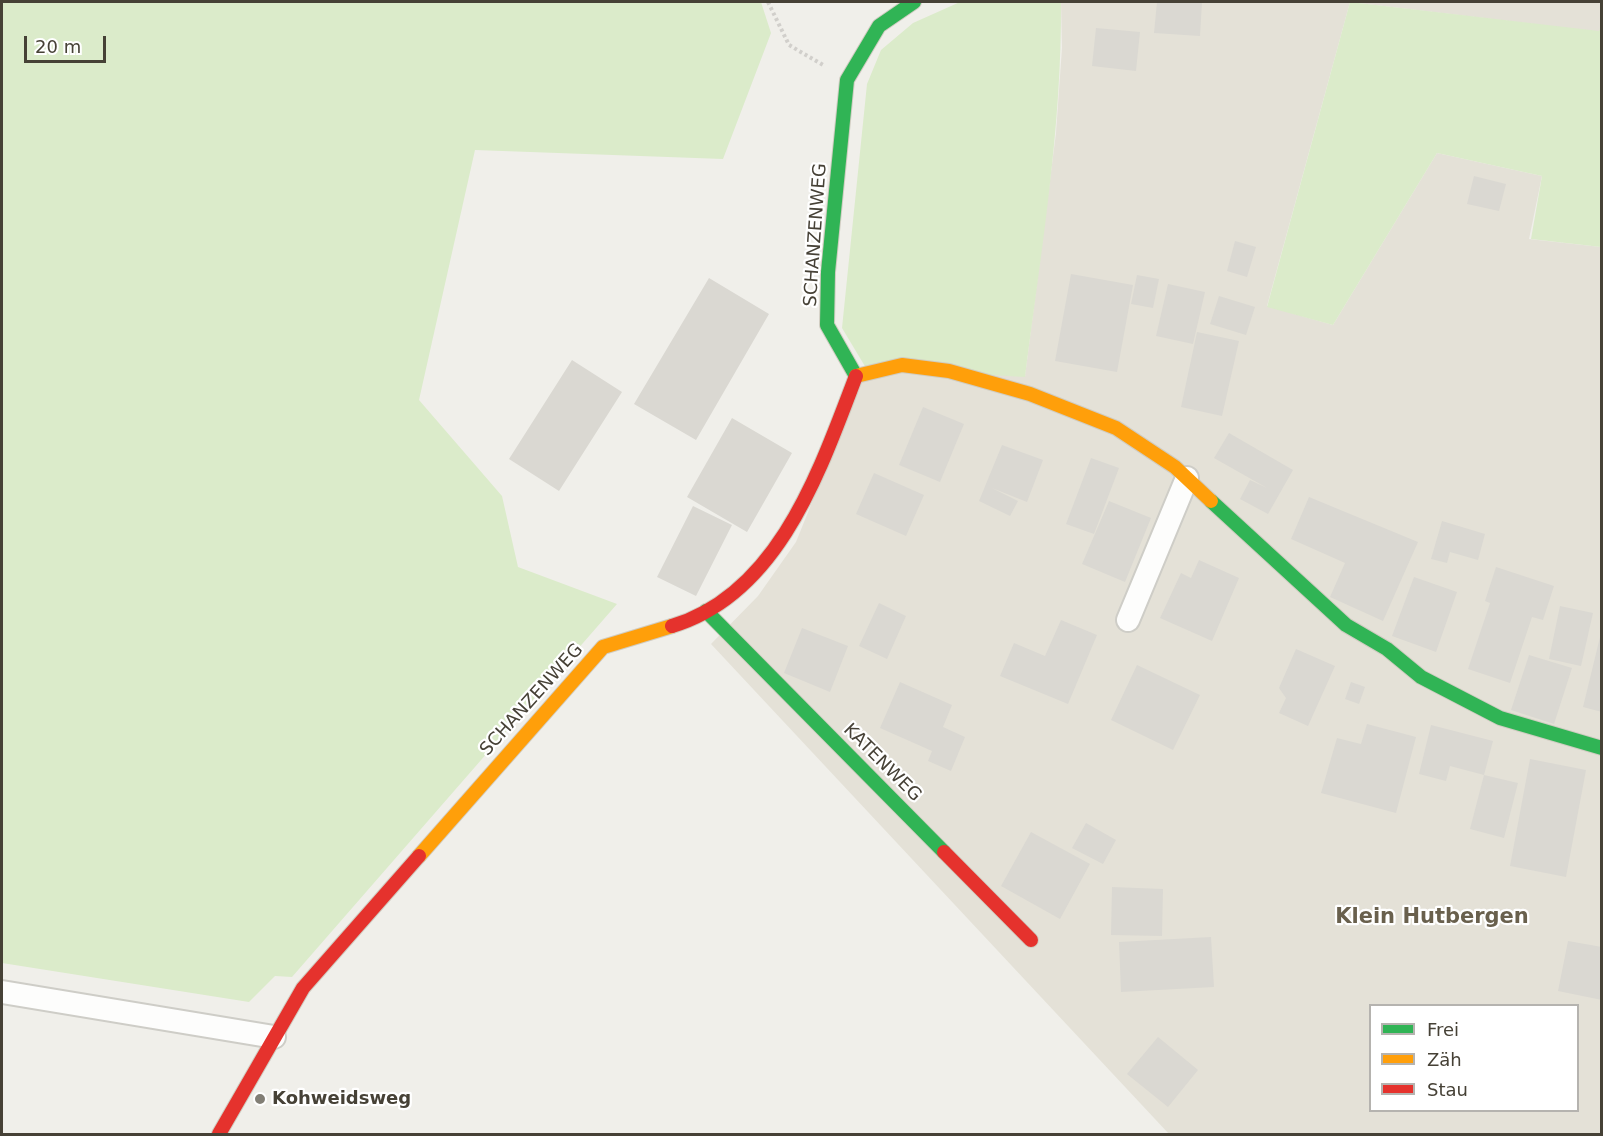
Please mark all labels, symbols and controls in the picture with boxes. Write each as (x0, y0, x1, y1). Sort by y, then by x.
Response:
scale bar (27, 24, 110, 62)
text: 20 m (35, 36, 81, 57)
street label: SCHANZENWEG (800, 163, 832, 307)
street label: SCHANZENWEG (476, 639, 588, 761)
street label: KATENWEG (839, 720, 925, 806)
district label: Klein Hutbergen (1335, 905, 1529, 931)
legend (1369, 1004, 1579, 1112)
text: Frei (1427, 1019, 1459, 1040)
text: Zäh (1427, 1049, 1462, 1070)
text: Stau (1427, 1079, 1468, 1100)
place label: Kohweidsweg (272, 1088, 411, 1110)
marker: Kohweidsweg (253, 1092, 267, 1106)

